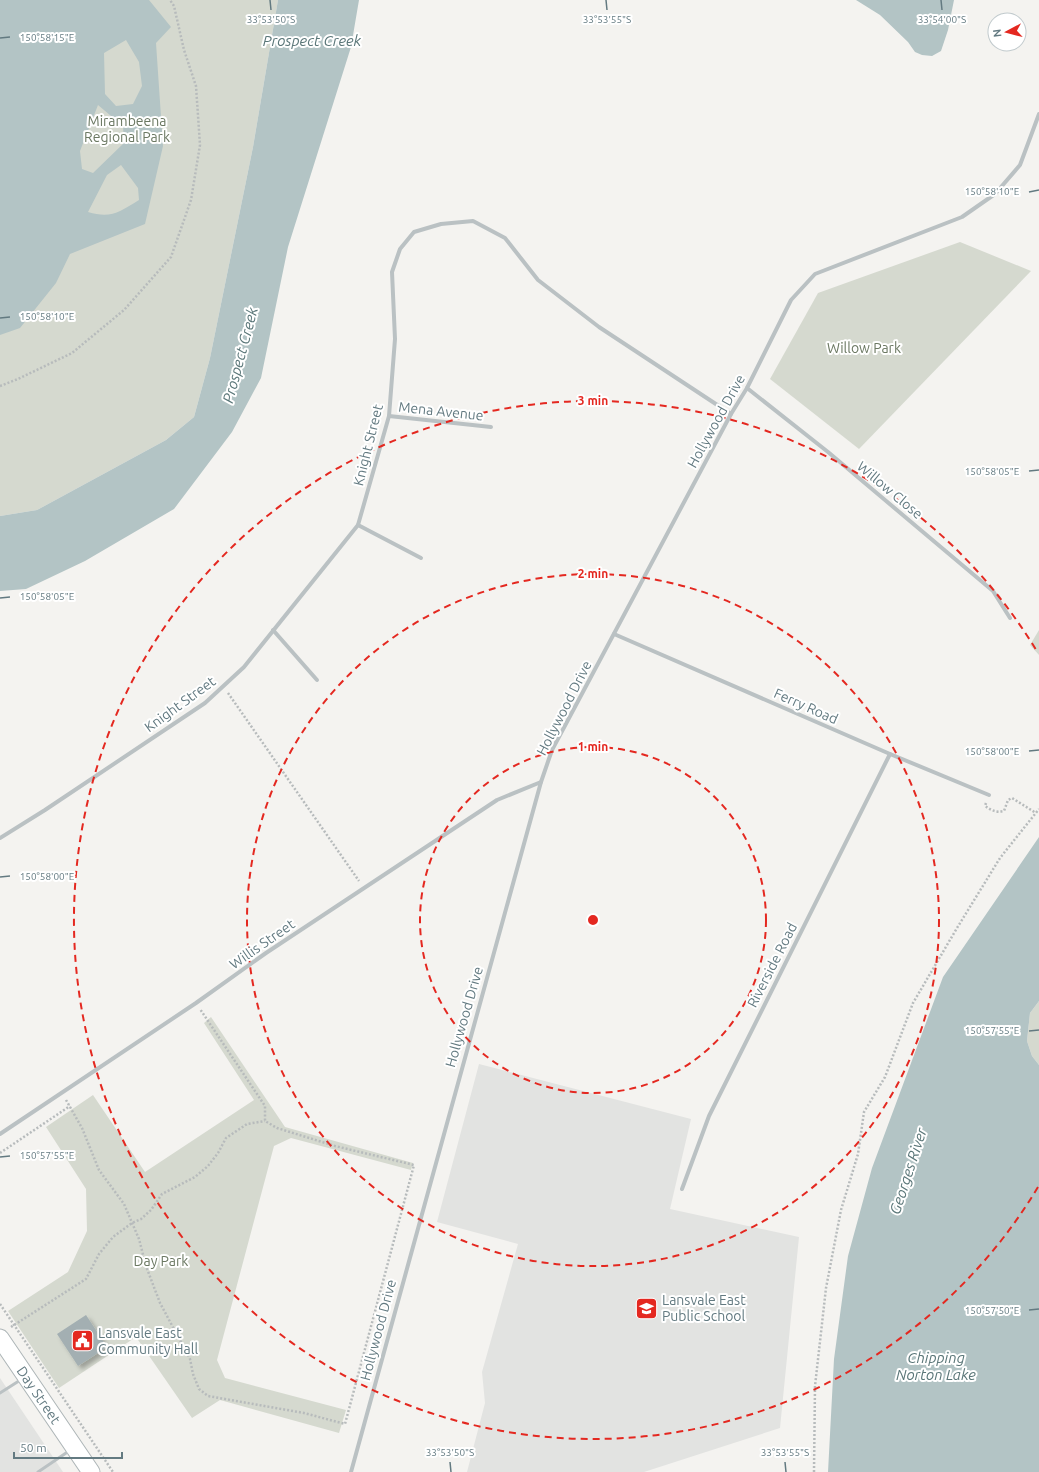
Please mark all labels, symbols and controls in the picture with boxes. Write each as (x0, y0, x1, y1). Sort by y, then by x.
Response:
north arrow (987, 12, 1027, 52)
text: 33°53'50"S (247, 14, 295, 25)
text: 33°53'55"S (583, 14, 631, 25)
text: 33°54'00"S (918, 14, 966, 25)
text: N (991, 28, 1004, 38)
text: 150°58'15"E (20, 32, 75, 43)
water label: Prospect Creek (263, 32, 362, 49)
park label: Mirambeena Regional Park (84, 113, 170, 145)
text: 150°58'10"E (965, 186, 1020, 197)
water label: Prospect Creek (219, 305, 261, 405)
text: 150°58'10"E (20, 311, 75, 322)
park label: Willow Park (827, 340, 901, 356)
street label: Hollywood Drive (684, 372, 748, 470)
text: 3 min (578, 394, 608, 407)
street label: Mena Avenue (398, 399, 484, 423)
street label: Knight Street (350, 402, 386, 488)
street label: Willow Close (854, 458, 926, 522)
text: 150°58'05"E (965, 466, 1020, 477)
text: 2 min (578, 567, 608, 580)
text: 150°58'05"E (20, 591, 75, 602)
street label: Hollywood Drive (533, 658, 595, 758)
street label: Knight Street (141, 673, 219, 735)
street label: Ferry Road (772, 685, 840, 727)
text: 1 min (578, 740, 608, 753)
text: 150°58'00"E (965, 746, 1020, 757)
text: 150°58'00"E (20, 871, 75, 882)
centre of rings (586, 913, 600, 927)
street label: Willis Street (226, 915, 298, 972)
street label: Riverside Road (744, 920, 800, 1010)
street label: Hollywood Drive (442, 965, 486, 1069)
text: 150°57'55"E (965, 1025, 1020, 1036)
water label: Georges River (886, 1124, 930, 1216)
text: 150°57'55"E (20, 1150, 75, 1161)
park label: Day Park (134, 1253, 188, 1269)
street label: Hollywood Drive (357, 1278, 399, 1382)
place label: Lansvale East Public School (662, 1292, 746, 1324)
school or university icon: Lansvale East Public School (633, 1295, 659, 1321)
text: 150°57'50"E (965, 1305, 1020, 1316)
place label: Lansvale East Community Hall (98, 1325, 198, 1357)
public building icon: Lansvale East Community Hall (69, 1328, 95, 1354)
water label: Chipping Norton Lake (896, 1349, 976, 1383)
street label: Day Street (14, 1363, 64, 1427)
scale bar (14, 1434, 122, 1460)
text: 50 m (20, 1441, 47, 1454)
text: 33°53'50"S (426, 1447, 474, 1458)
text: 33°53'55"S (761, 1447, 809, 1458)

